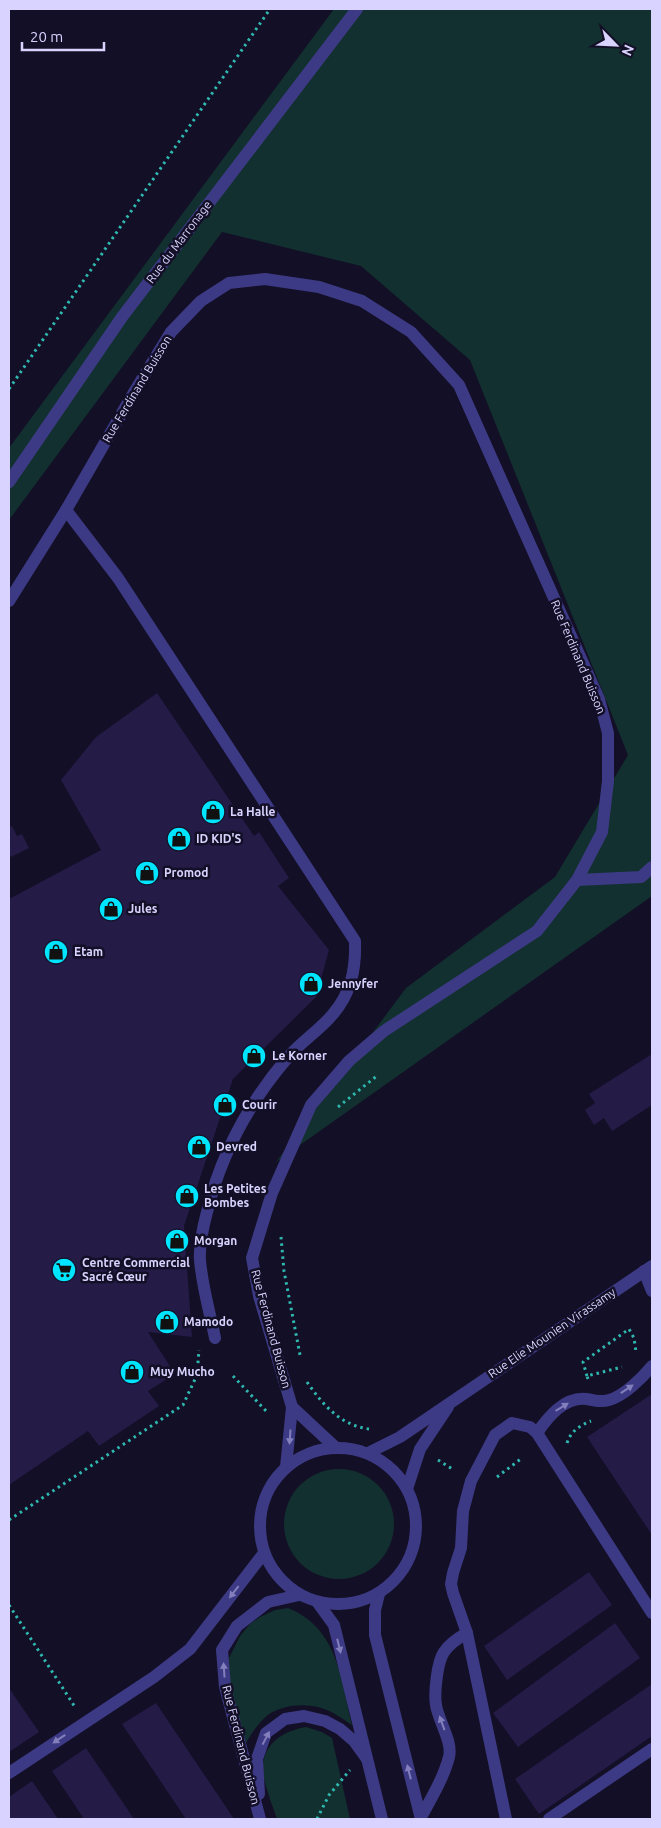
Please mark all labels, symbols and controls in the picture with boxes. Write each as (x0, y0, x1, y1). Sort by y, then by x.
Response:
scale bar (22, 20, 105, 52)
north arrow (591, 20, 641, 70)
text: 20 m (30, 28, 63, 45)
text: N (618, 42, 637, 58)
street label: Rue du Marronage (143, 198, 214, 285)
street label: Rue Ferdinand Buisson (99, 333, 174, 445)
street label: Rue Ferdinand Buisson (549, 598, 608, 716)
shop icon: La Halle (200, 799, 226, 825)
place label: La Halle (230, 805, 276, 818)
shop icon: ID KID'S (166, 826, 192, 852)
place label: ID KID'S (196, 832, 241, 845)
shop icon: Promod (134, 860, 160, 886)
place label: Promod (164, 866, 208, 879)
shop icon: Jules (98, 896, 124, 922)
place label: Jules (128, 902, 158, 915)
shop icon: Etam (43, 939, 69, 965)
place label: Etam (74, 945, 103, 958)
shop icon: Jennyfer (298, 971, 324, 997)
place label: Jennyfer (328, 977, 378, 990)
shop icon: Le Korner (241, 1043, 267, 1069)
place label: Le Korner (272, 1049, 327, 1062)
shop icon: Courir (212, 1092, 238, 1118)
place label: Courir (242, 1098, 277, 1111)
shop icon: Devred (186, 1134, 212, 1160)
place label: Devred (216, 1140, 257, 1153)
place label: Les Petites Bombes (204, 1182, 267, 1209)
shop icon: Les Petites Bombes (174, 1183, 200, 1209)
shop icon: Morgan (164, 1228, 190, 1254)
place label: Morgan (194, 1234, 237, 1247)
place label: Centre Commercial Sacré Cœur (82, 1256, 190, 1283)
supermarket icon: Centre Commercial Sacré Cœur (51, 1257, 77, 1283)
street label: Rue Ferdinand Buisson (249, 1268, 294, 1390)
street label: Rue Elie Mounien Virassamy (486, 1285, 618, 1380)
shop icon: Mamodo (154, 1309, 180, 1335)
place label: Mamodo (184, 1315, 233, 1328)
shop icon: Muy Mucho (119, 1359, 145, 1385)
place label: Muy Mucho (150, 1365, 215, 1378)
one-way arrow (621, 1384, 634, 1394)
one-way arrow (556, 1402, 569, 1411)
one-way arrow (285, 1430, 293, 1446)
one-way arrow (229, 1585, 240, 1598)
one-way arrow (335, 1638, 343, 1653)
one-way arrow (219, 1662, 227, 1678)
street label: Rue Ferdinand Buisson (220, 1684, 263, 1806)
one-way arrow (438, 1715, 446, 1730)
one-way arrow (262, 1730, 270, 1745)
one-way arrow (52, 1735, 65, 1744)
one-way arrow (405, 1764, 413, 1779)

